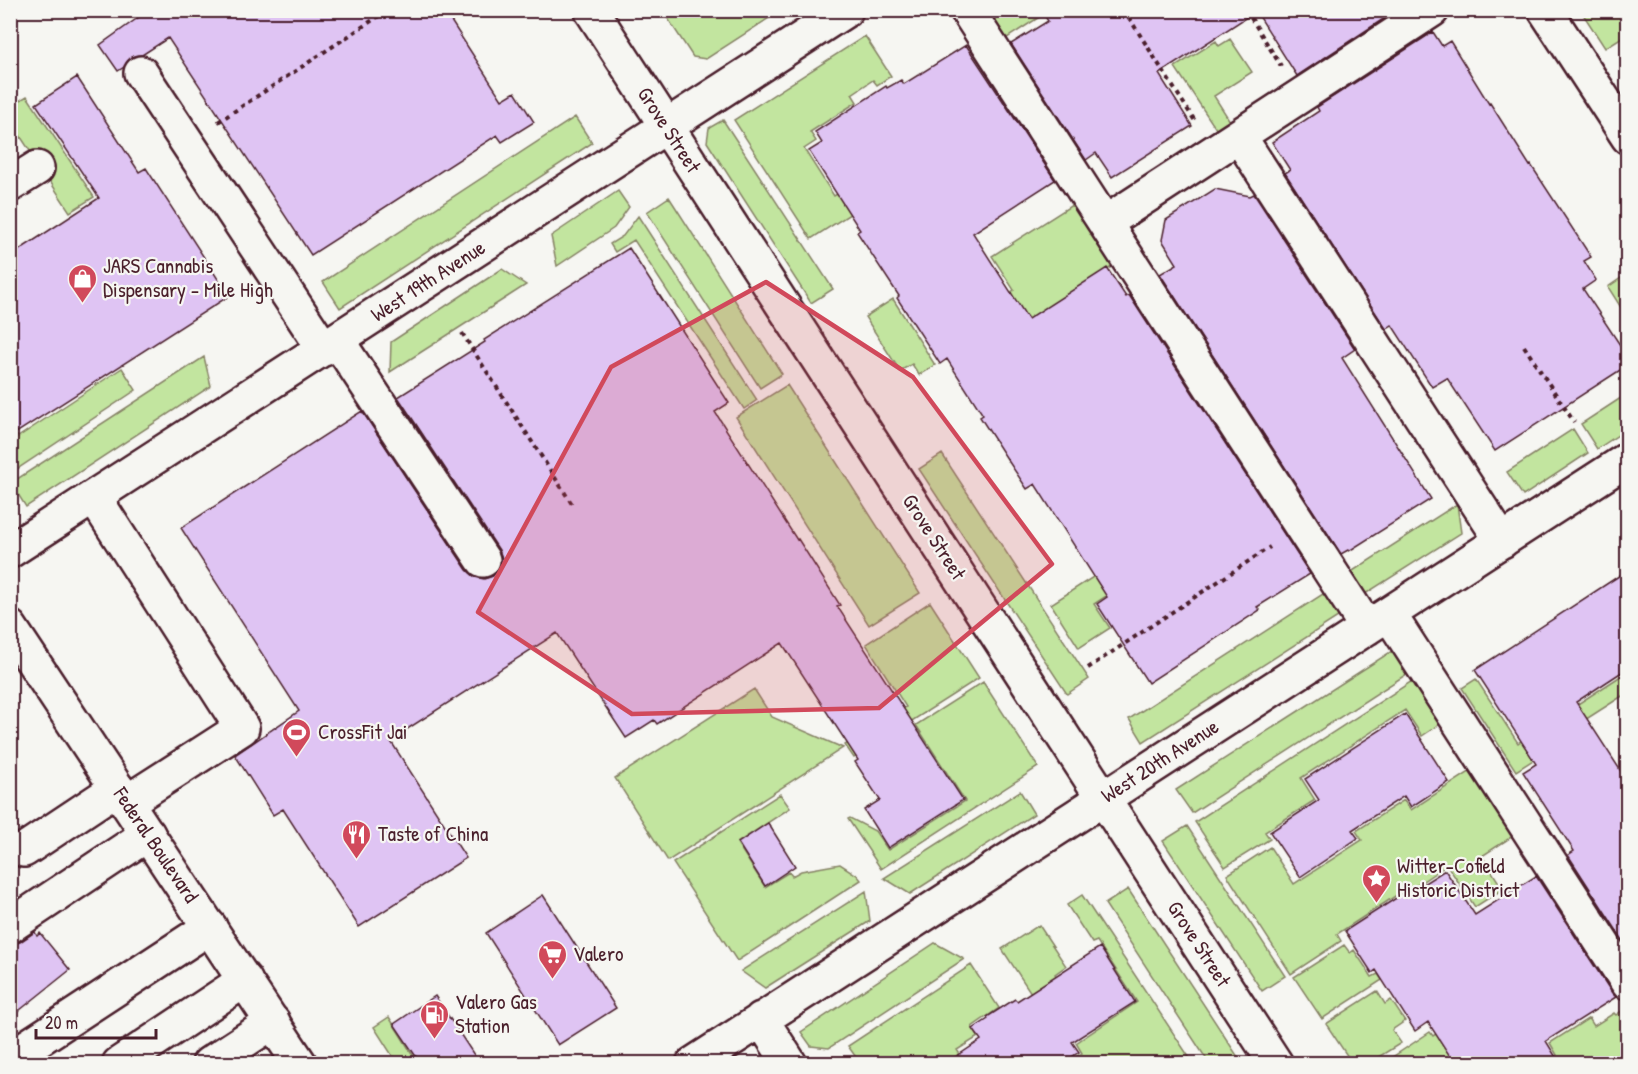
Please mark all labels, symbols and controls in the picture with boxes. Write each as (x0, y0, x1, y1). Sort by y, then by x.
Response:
street label: Grove Street (631, 81, 708, 179)
street label: West 19th Avenue (365, 233, 491, 328)
place label: JARS Cannabis Dispensary - Mile High (103, 251, 273, 304)
shop icon: JARS Cannabis Dispensary - Mile High (66, 262, 98, 304)
street label: Grove Street (896, 488, 973, 586)
street label: West 20th Avenue (1095, 712, 1224, 809)
sports icon: CrossFit Jai (281, 716, 313, 758)
place label: CrossFit Jai (318, 717, 408, 746)
street label: Federal Boulevard (106, 780, 206, 908)
restaurant icon: Taste of China (341, 818, 373, 860)
place label: Taste of China (378, 819, 488, 848)
place label: Witter-Cofield Historic District (1397, 851, 1520, 904)
place icon: Witter-Cofield Historic District (1360, 862, 1392, 904)
street label: Grove Street (1161, 895, 1238, 993)
supermarket icon: Valero (536, 938, 568, 980)
place label: Valero (573, 939, 624, 968)
place label: Valero Gas Station (455, 987, 537, 1040)
fuel station icon: Valero Gas Station (418, 998, 450, 1040)
scale bar (36, 1002, 156, 1040)
text: 20 m (45, 1010, 78, 1035)

